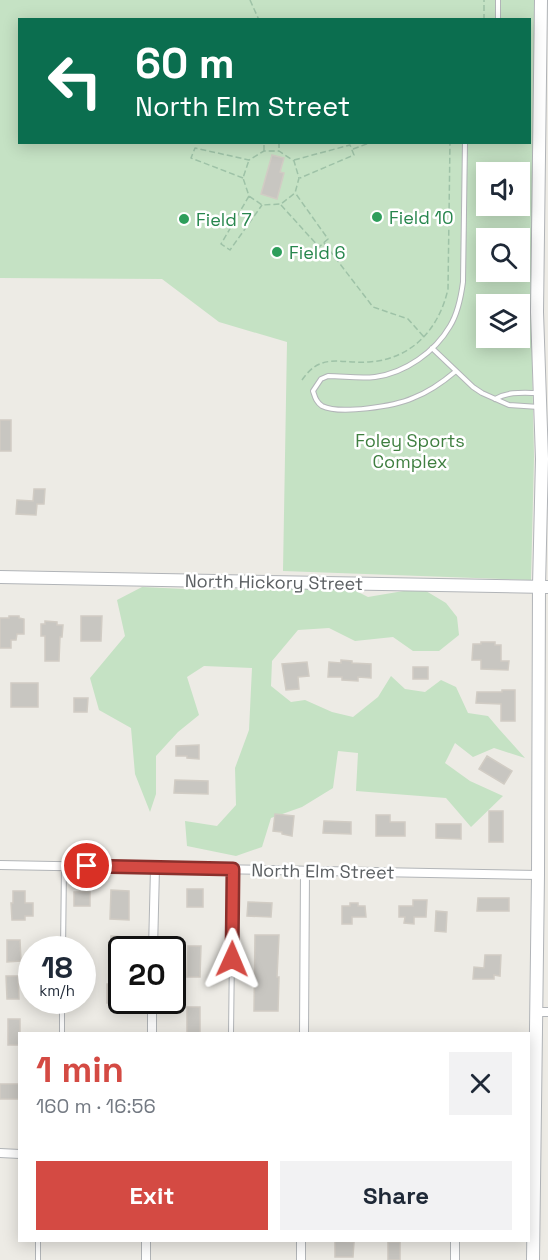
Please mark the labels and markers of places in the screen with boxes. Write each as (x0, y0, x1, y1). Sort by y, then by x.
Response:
place label: Field 10 (389, 206, 453, 229)
place label: Field 7 (196, 208, 252, 231)
marker: Field 10 (370, 210, 384, 224)
marker: Field 7 (177, 212, 191, 226)
place label: Field 6 (289, 241, 345, 264)
marker: Field 6 (270, 245, 284, 259)
pin (61, 840, 112, 891)

